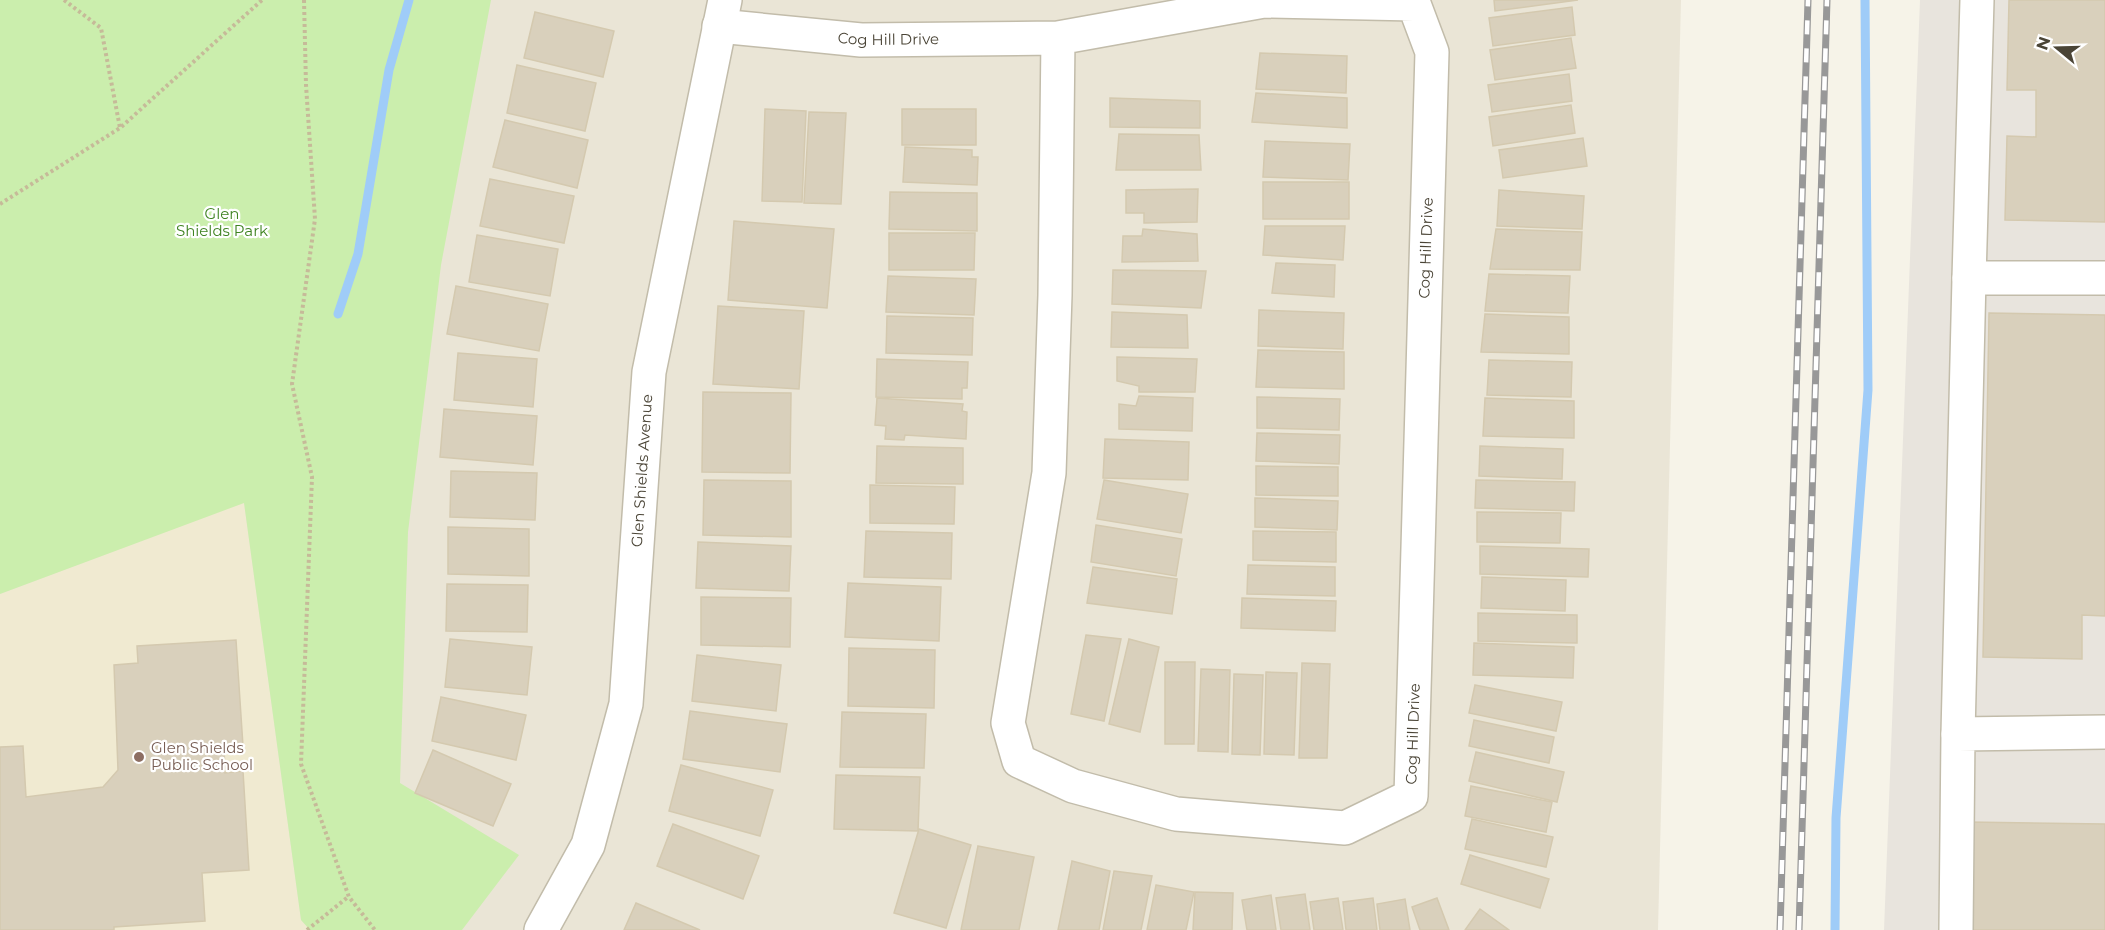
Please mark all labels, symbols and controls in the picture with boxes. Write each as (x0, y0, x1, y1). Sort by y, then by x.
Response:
north arrow (2027, 18, 2087, 78)
street label: Cog Hill Drive (837, 28, 939, 49)
text: N (2032, 34, 2054, 52)
street label: Cog Hill Drive (1414, 197, 1437, 299)
park label: Glen Shields Park (176, 204, 268, 240)
street label: Glen Shields Avenue (627, 394, 656, 548)
street label: Cog Hill Drive (1401, 683, 1424, 785)
place label: Glen Shields Public School (151, 738, 253, 774)
marker: Glen Shields Public School (132, 750, 146, 764)

